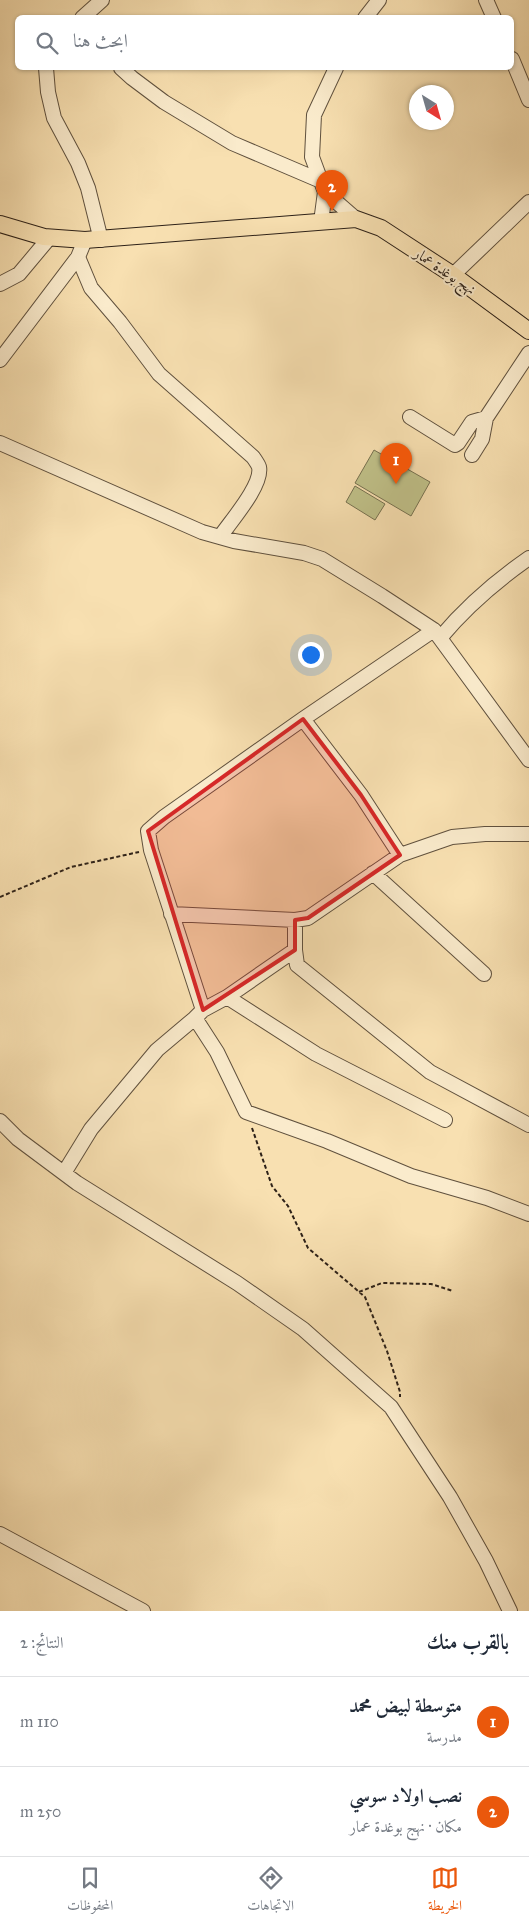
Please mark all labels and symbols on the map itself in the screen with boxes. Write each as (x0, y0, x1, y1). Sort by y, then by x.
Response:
north arrow (409, 85, 454, 130)
pin: 2 (316, 170, 348, 211)
street label: نهج بوغدة عمار (406, 243, 479, 302)
pin: 1 (380, 443, 412, 484)
your location (298, 642, 324, 668)

